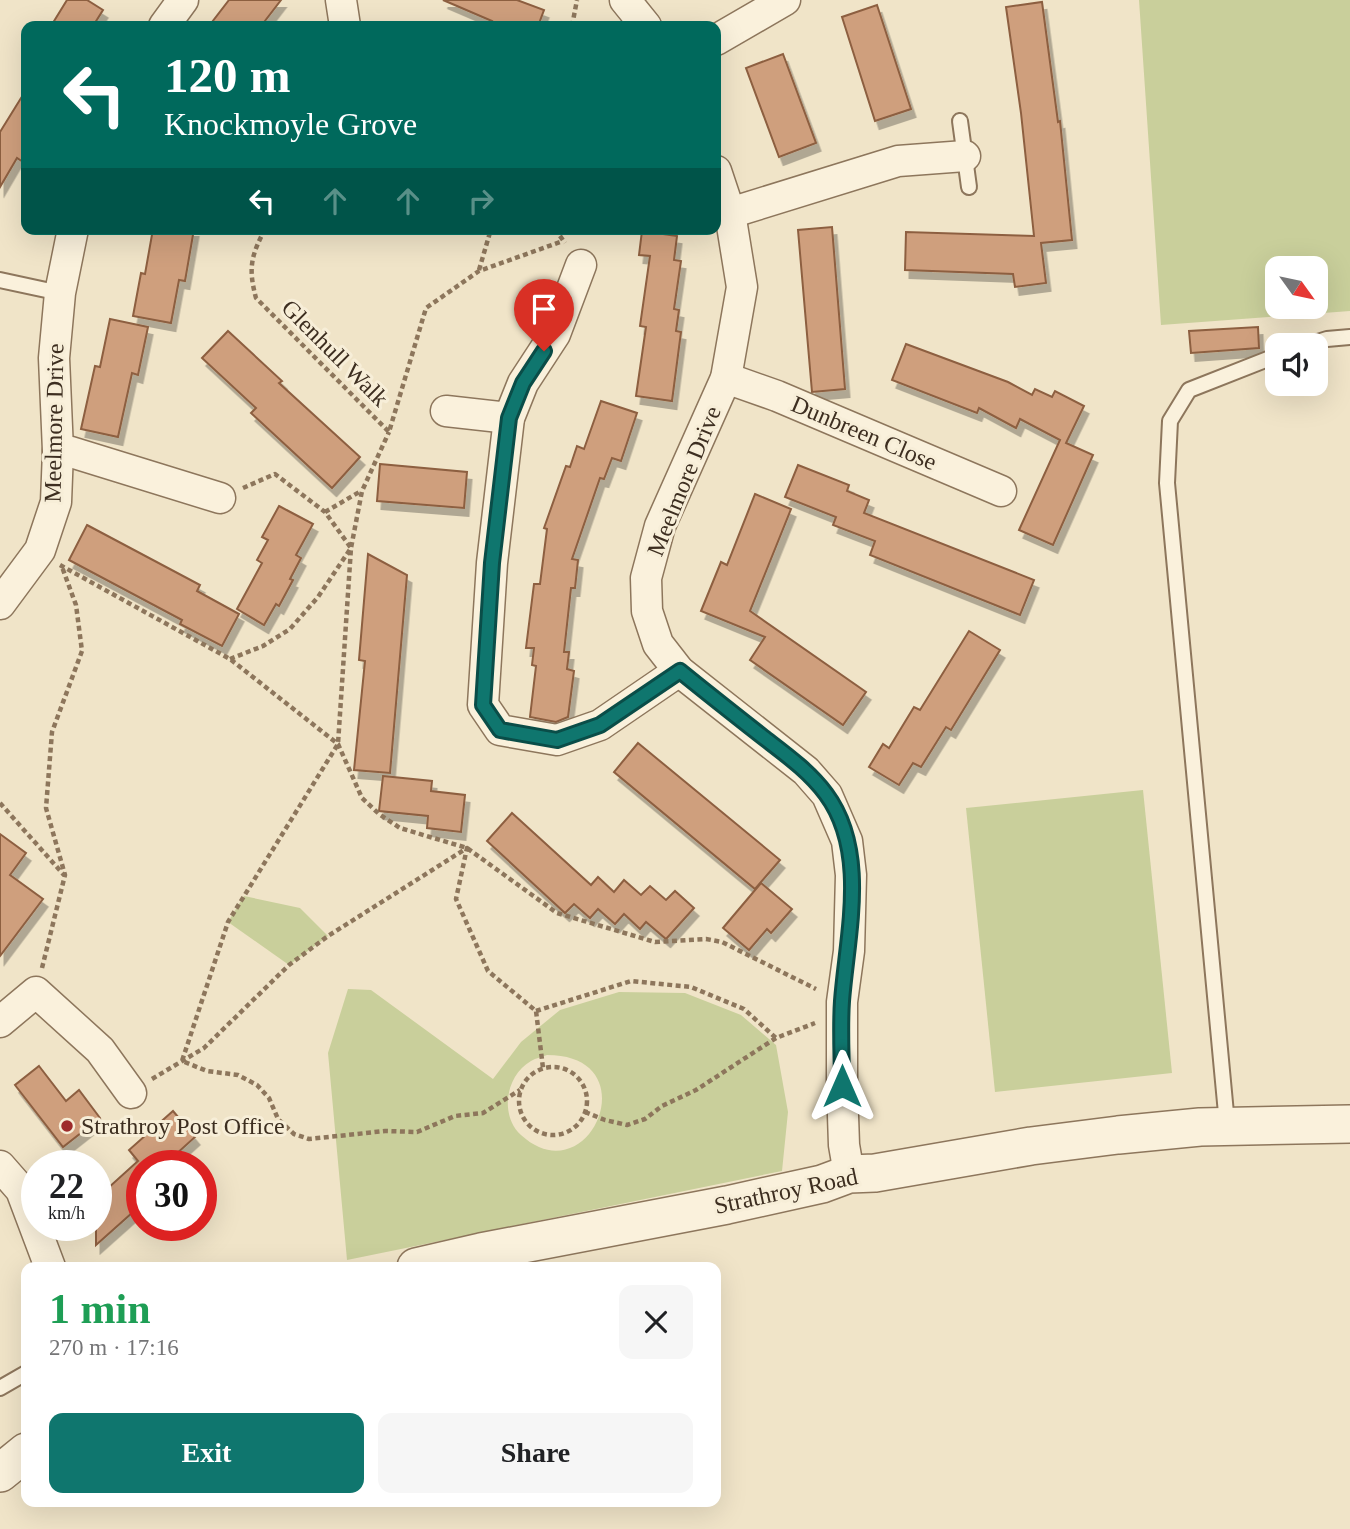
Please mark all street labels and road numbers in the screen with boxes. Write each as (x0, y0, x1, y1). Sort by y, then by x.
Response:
street label: Glenhull Walk (276, 294, 394, 412)
street label: Meelmore Drive (40, 343, 68, 503)
street label: Dunbreen Close (787, 391, 941, 475)
street label: Meelmore Drive (642, 402, 726, 560)
street label: Strathroy Road (712, 1163, 860, 1219)

